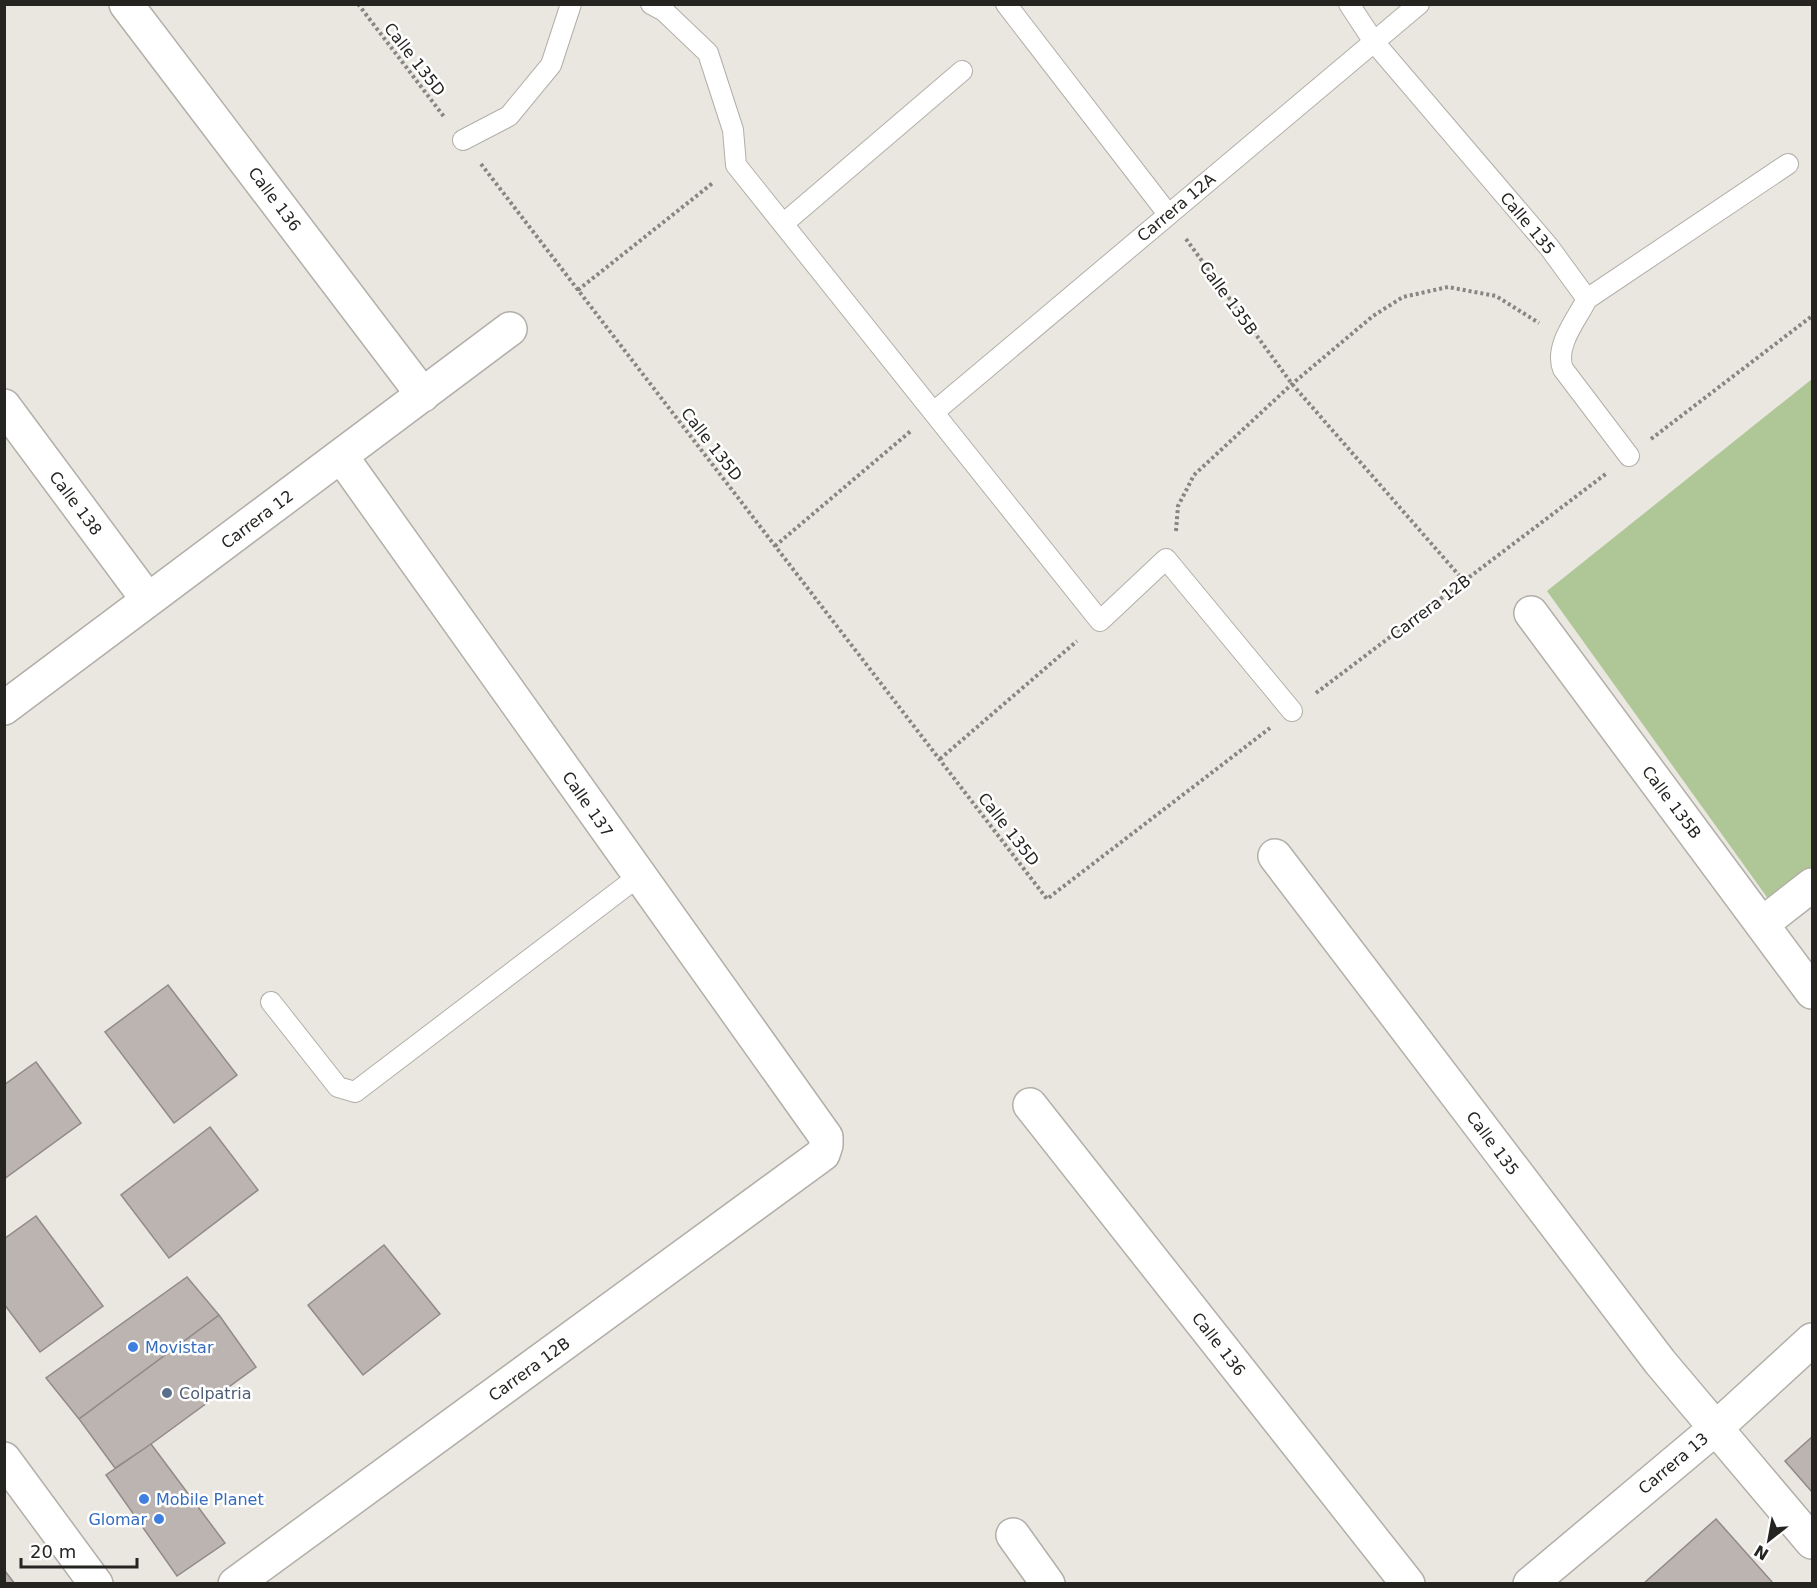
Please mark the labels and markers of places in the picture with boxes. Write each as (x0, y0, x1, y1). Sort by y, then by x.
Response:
place label: Movistar (145, 1338, 214, 1357)
marker: Movistar (126, 1340, 140, 1354)
place label: Colpatria (179, 1384, 251, 1403)
marker: Colpatria (160, 1386, 174, 1400)
place label: Mobile Planet (156, 1490, 264, 1509)
marker: Mobile Planet (137, 1492, 151, 1506)
place label: Glomar (88, 1510, 147, 1529)
marker: Glomar (152, 1512, 166, 1526)

